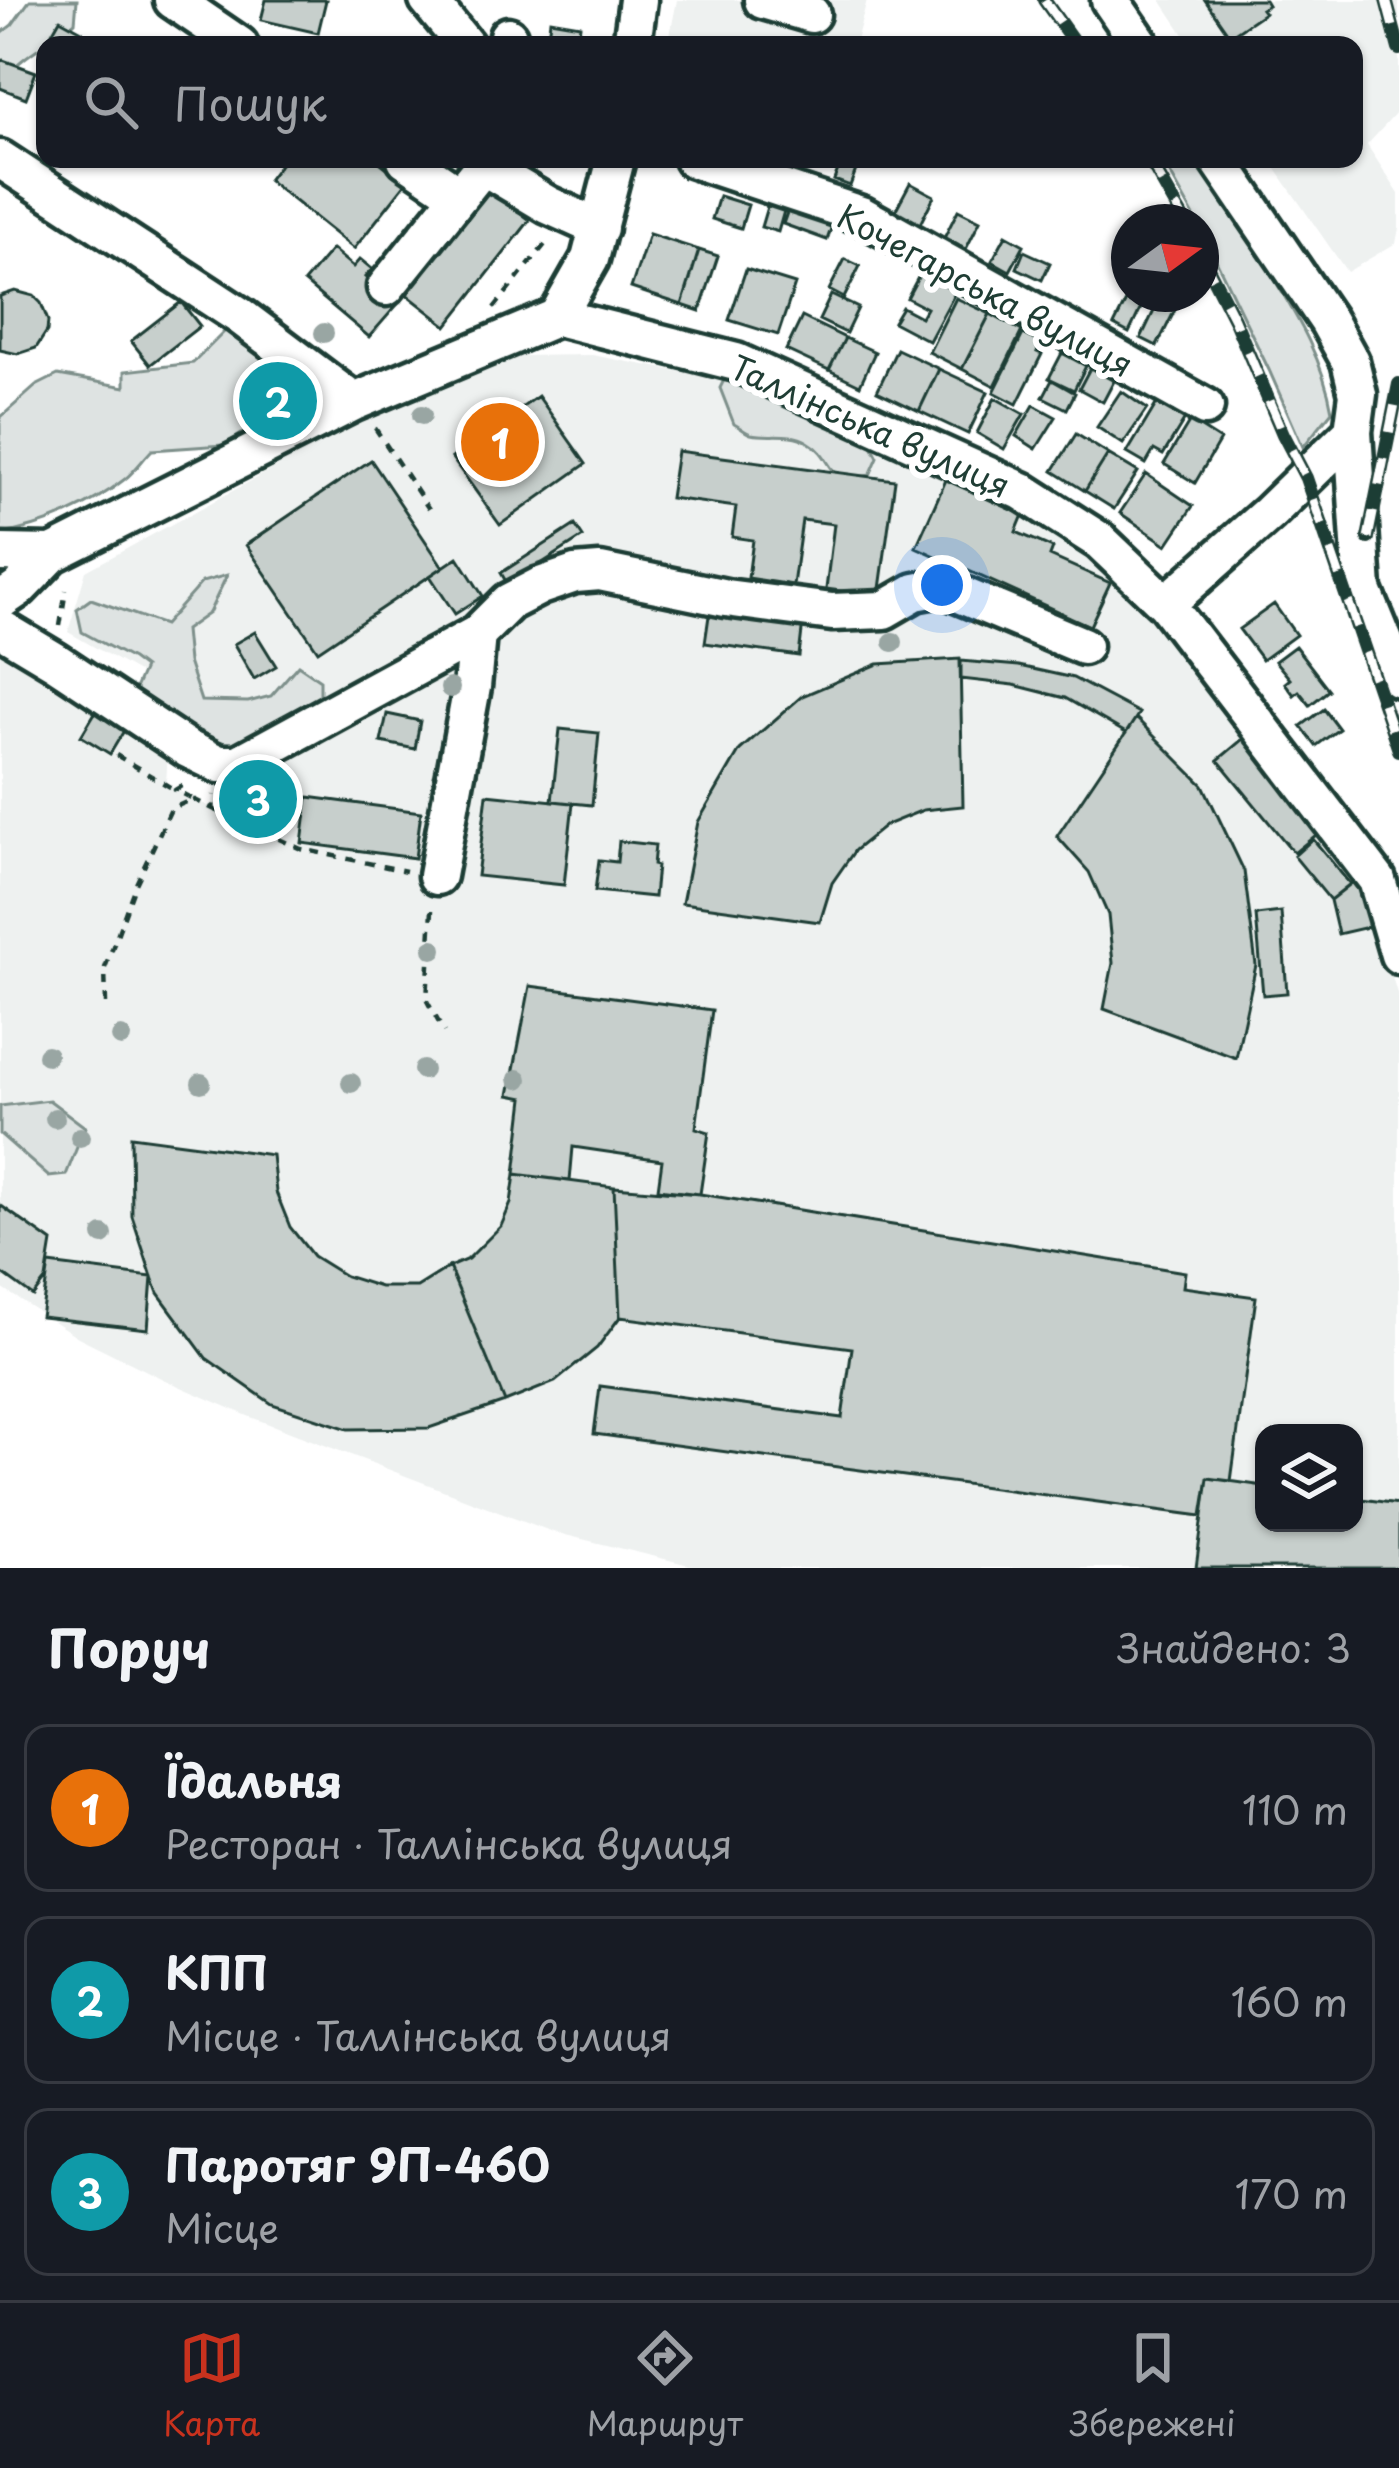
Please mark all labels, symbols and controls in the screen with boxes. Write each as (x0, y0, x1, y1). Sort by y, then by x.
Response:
search box (36, 36, 1363, 168)
text: Пошук (174, 68, 327, 136)
icon: search (78, 69, 144, 135)
street label: Кочегарська вулиця (829, 190, 1143, 388)
north arrow (1111, 204, 1219, 312)
street label: Таллінська вулиця (723, 341, 1019, 509)
pin: 2 (239, 356, 317, 446)
pin: 1 (461, 397, 539, 487)
your location (912, 555, 972, 615)
pin: 3 (219, 754, 297, 844)
map controls (1255, 1424, 1363, 1532)
button: layers (1255, 1424, 1363, 1532)
text: Поруч (48, 1608, 210, 1685)
text: Знайдено: 3 (1117, 1617, 1351, 1676)
text: Їдальня (165, 1745, 343, 1813)
text: 1 (81, 1779, 99, 1838)
text: 110 m (1242, 1779, 1348, 1838)
text: Ресторан · Таллінська вулиця (165, 1813, 733, 1872)
text: КПП (165, 1937, 269, 2005)
text: 2 (76, 1971, 104, 2030)
text: 160 m (1231, 1971, 1348, 2030)
text: Місце · Таллінська вулиця (165, 2005, 671, 2064)
text: Паротяг 9П-460 (165, 2129, 550, 2197)
text: 3 (77, 2163, 103, 2222)
text: 170 m (1235, 2163, 1348, 2222)
text: Місце (165, 2197, 279, 2256)
tab: Карта (163, 2325, 260, 2447)
tab: Маршрут (587, 2325, 743, 2447)
tab: Збережені (1070, 2325, 1236, 2447)

